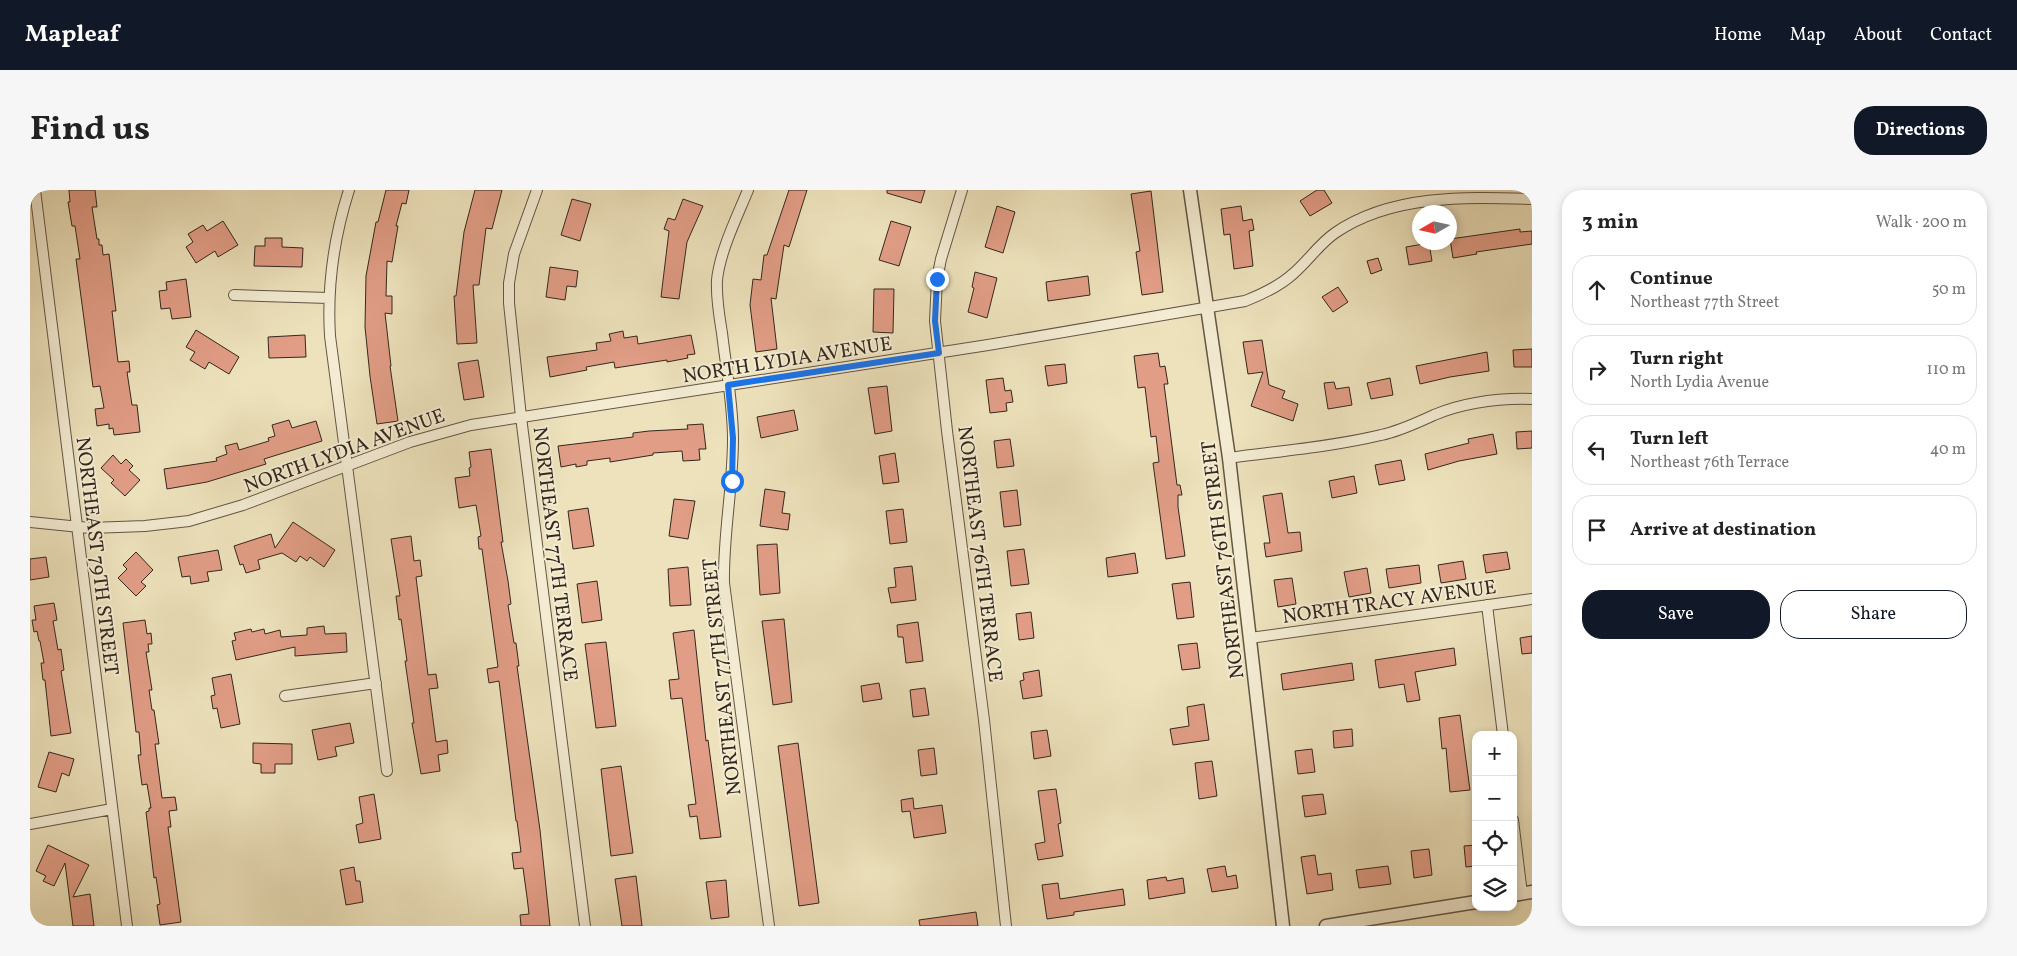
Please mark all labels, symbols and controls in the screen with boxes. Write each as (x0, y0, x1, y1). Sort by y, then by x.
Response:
text: Mapleaf (25, 18, 119, 52)
text: Home (1714, 23, 1762, 48)
text: Map (1790, 23, 1826, 48)
text: About (1854, 23, 1902, 48)
text: Contact (1930, 23, 1992, 48)
text: Find us (30, 106, 150, 154)
button: Directions (1854, 106, 1987, 155)
north arrow (1412, 205, 1457, 250)
text: 3 min (1582, 208, 1638, 237)
text: Walk · 200 m (1876, 212, 1967, 234)
text: Continue (1630, 266, 1713, 292)
route end (926, 268, 949, 291)
icon: ahead (1583, 276, 1611, 304)
text: 50 m (1932, 279, 1966, 301)
text: Northeast 77th Street (1630, 292, 1779, 314)
street label: NORTH LYDIA AVENUE (680, 331, 894, 391)
text: Turn right (1630, 346, 1723, 372)
icon: right (1583, 356, 1611, 384)
text: 110 m (1927, 359, 1966, 381)
text: North Lydia Avenue (1630, 372, 1769, 394)
street label: NORTH LYDIA AVENUE (240, 402, 449, 501)
street label: NORTHEAST 76TH TERRACE (949, 424, 1009, 684)
street label: NORTHEAST 77TH TERRACE (524, 425, 584, 683)
text: Turn left (1630, 426, 1709, 452)
street label: NORTHEAST 79TH STREET (68, 436, 125, 677)
icon: left (1583, 436, 1611, 464)
street label: NORTHEAST 76TH STREET (1195, 439, 1252, 680)
text: 40 m (1930, 439, 1966, 461)
text: Northeast 76th Terrace (1630, 452, 1789, 474)
route start (721, 470, 744, 493)
icon: arrive (1583, 516, 1611, 544)
text: Arrive at destination (1630, 517, 1816, 543)
street label: NORTHEAST 77TH STREET (697, 556, 749, 797)
street label: NORTH TRACY AVENUE (1280, 574, 1498, 632)
button: Save (1582, 590, 1770, 639)
button: Share (1780, 590, 1967, 639)
map controls (1472, 731, 1517, 911)
button: + (1472, 731, 1517, 776)
button: − (1472, 776, 1517, 821)
button: locate (1472, 821, 1517, 866)
button: layers (1472, 866, 1517, 911)

